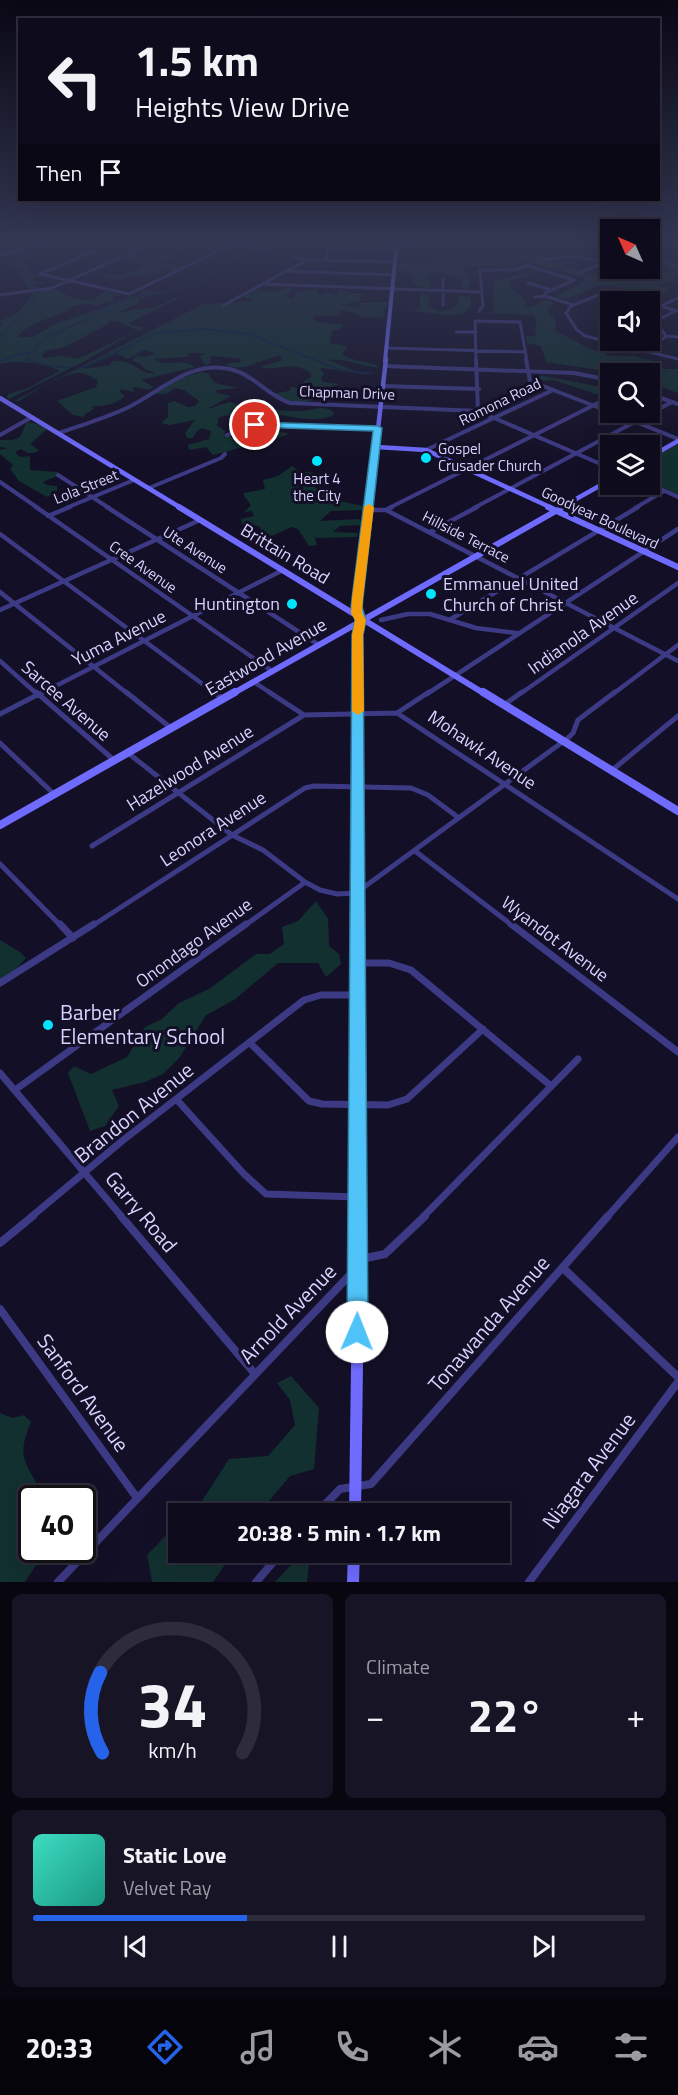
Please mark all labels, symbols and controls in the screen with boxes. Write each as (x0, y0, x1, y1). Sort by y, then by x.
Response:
text: 1.5 km (135, 28, 259, 92)
icon: left (36, 42, 114, 120)
text: Heights View Drive (135, 86, 350, 127)
text: Then (36, 156, 82, 190)
icon: arrive (94, 156, 127, 189)
north arrow (600, 219, 660, 279)
map controls (600, 219, 660, 495)
button: sound (600, 291, 660, 351)
button: search (600, 363, 660, 423)
street label: Romona Road (455, 372, 545, 431)
street label: Chapman Drive (299, 379, 395, 406)
pin (229, 399, 280, 450)
icon: arrive (238, 408, 271, 441)
button: layers (600, 435, 660, 495)
place label: Gospel Crusader Church (438, 437, 542, 477)
marker: Gospel Crusader Church (419, 451, 433, 465)
marker: Heart 4 the City (310, 454, 324, 468)
street label: Lola Street (50, 463, 122, 510)
place label: Heart 4 the City (293, 467, 341, 507)
street label: Goodyear Boulevard (538, 480, 663, 555)
street label: Hillside Terrace (418, 505, 514, 568)
street label: Brittain Road (236, 516, 335, 591)
street label: Ute Avenue (159, 520, 232, 579)
street label: Cree Avenue (105, 535, 182, 599)
place label: Emmanuel United Church of Christ (443, 570, 579, 618)
street label: Indianola Avenue (522, 584, 643, 681)
marker: Emmanuel United Church of Christ (424, 587, 438, 601)
place label: Huntington (194, 590, 280, 617)
marker: Huntington (285, 597, 299, 611)
street label: Yuma Avenue (67, 602, 171, 673)
street label: Eastwood Avenue (200, 611, 331, 702)
street label: Sarcee Avenue (16, 654, 117, 747)
street label: Mohawk Avenue (423, 703, 542, 796)
street label: Hazelwood Avenue (121, 718, 258, 817)
street label: Leonora Avenue (154, 784, 271, 873)
street label: Wyandot Avenue (496, 889, 615, 988)
street label: Onondago Avenue (130, 891, 258, 994)
place label: Barber Elementary School (60, 996, 225, 1052)
marker: Barber Elementary School (41, 1018, 55, 1032)
street label: Brandon Avenue (67, 1054, 200, 1171)
street label: Garry Road (98, 1163, 186, 1259)
street label: Tonawanda Avenue (420, 1248, 557, 1399)
street label: Arnold Avenue (231, 1256, 343, 1371)
position arrow (325, 1300, 389, 1364)
street label: Sanford Avenue (30, 1327, 138, 1458)
street label: Niagara Avenue (534, 1405, 643, 1535)
speed limit sign: 40 (18, 1485, 96, 1563)
text: 20:38 · 5 min · 1.7 km (237, 1516, 441, 1550)
text: Climate (366, 1651, 430, 1682)
text: 34 (138, 1656, 207, 1751)
text: 22° (468, 1681, 543, 1749)
text: − (366, 1691, 384, 1741)
text: + (627, 1691, 645, 1741)
text: km/h (148, 1734, 197, 1766)
text: Static Love (123, 1838, 226, 1872)
text: Velvet Ray (123, 1872, 212, 1903)
icon: previous (119, 1930, 152, 1963)
icon: pause (323, 1930, 356, 1963)
icon: next (527, 1930, 560, 1963)
icon: directions (144, 2026, 186, 2068)
icon: music (237, 2026, 279, 2068)
icon: phone (331, 2026, 373, 2068)
icon: climate (424, 2026, 466, 2068)
icon: car (517, 2026, 559, 2068)
icon: filters (610, 2026, 652, 2068)
text: 20:33 (26, 2027, 93, 2068)

